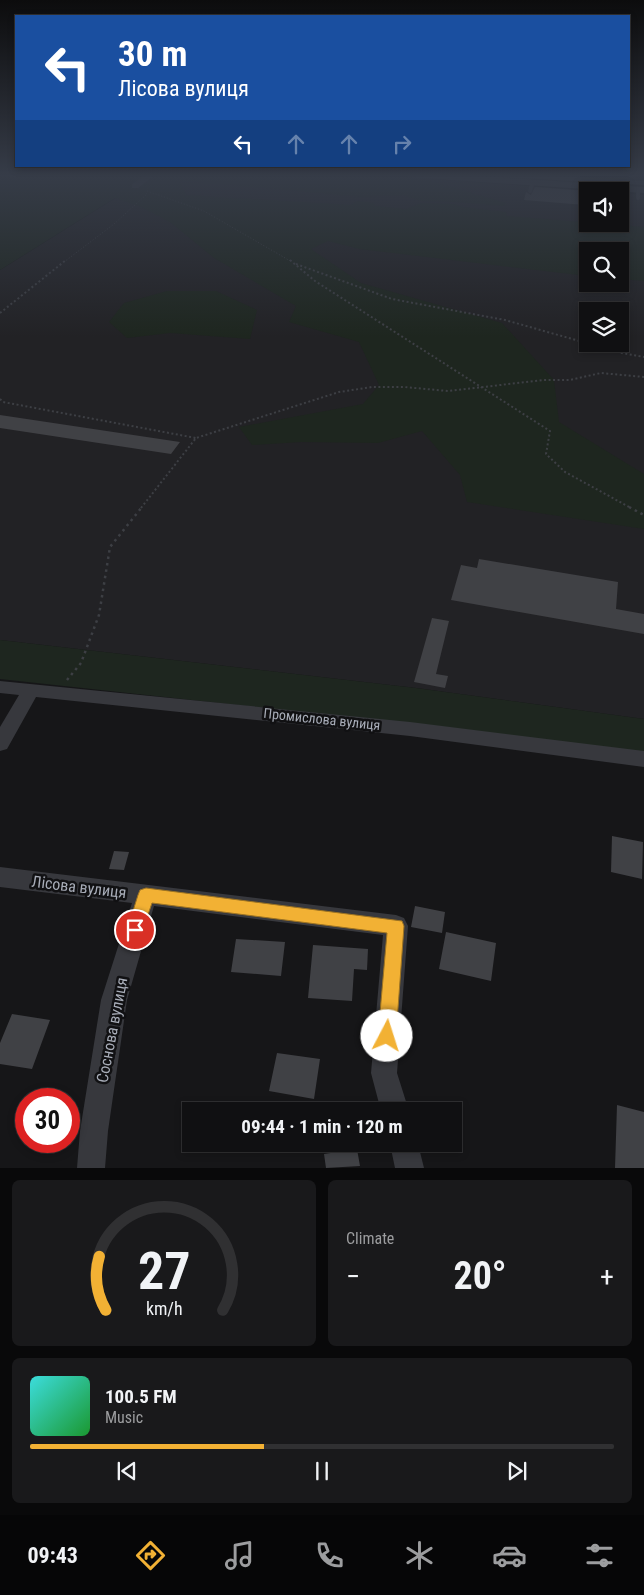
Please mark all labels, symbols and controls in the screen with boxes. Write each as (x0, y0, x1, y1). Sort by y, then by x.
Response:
text: 30 m (118, 34, 187, 75)
icon: left (35, 35, 100, 100)
text: Лісова вулиця (118, 76, 249, 101)
icon: left (229, 130, 257, 158)
icon: ahead (282, 130, 310, 158)
icon: ahead (335, 130, 363, 158)
icon: right (388, 130, 416, 158)
map controls (579, 182, 629, 352)
button: sound (579, 182, 629, 232)
button: search (579, 242, 629, 292)
button: layers (579, 302, 629, 352)
street label: Промислова вулиця (263, 705, 381, 733)
street label: Лісова вулиця (31, 872, 127, 902)
pin (114, 909, 156, 951)
icon: arrive (121, 916, 149, 944)
street label: Соснова вулиця (92, 976, 132, 1084)
position arrow (360, 1009, 412, 1061)
speed limit sign: 30 (15, 1088, 80, 1153)
text: 09:44 · 1 min · 120 m (241, 1115, 403, 1138)
text: Climate (346, 1229, 394, 1248)
text: 27 (138, 1241, 190, 1302)
text: 20° (453, 1254, 507, 1298)
text: − (346, 1260, 360, 1293)
text: + (600, 1260, 614, 1293)
text: km/h (146, 1298, 182, 1319)
text: 100.5 FM (105, 1385, 177, 1408)
text: Music (105, 1408, 143, 1427)
icon: previous (113, 1457, 141, 1485)
icon: pause (308, 1457, 336, 1485)
icon: next (503, 1457, 531, 1485)
icon: directions (133, 1538, 168, 1573)
icon: music (222, 1538, 257, 1573)
icon: phone (312, 1538, 347, 1573)
icon: climate (402, 1538, 437, 1573)
icon: car (492, 1538, 527, 1573)
icon: filters (582, 1538, 617, 1573)
text: 09:43 (27, 1543, 78, 1568)

